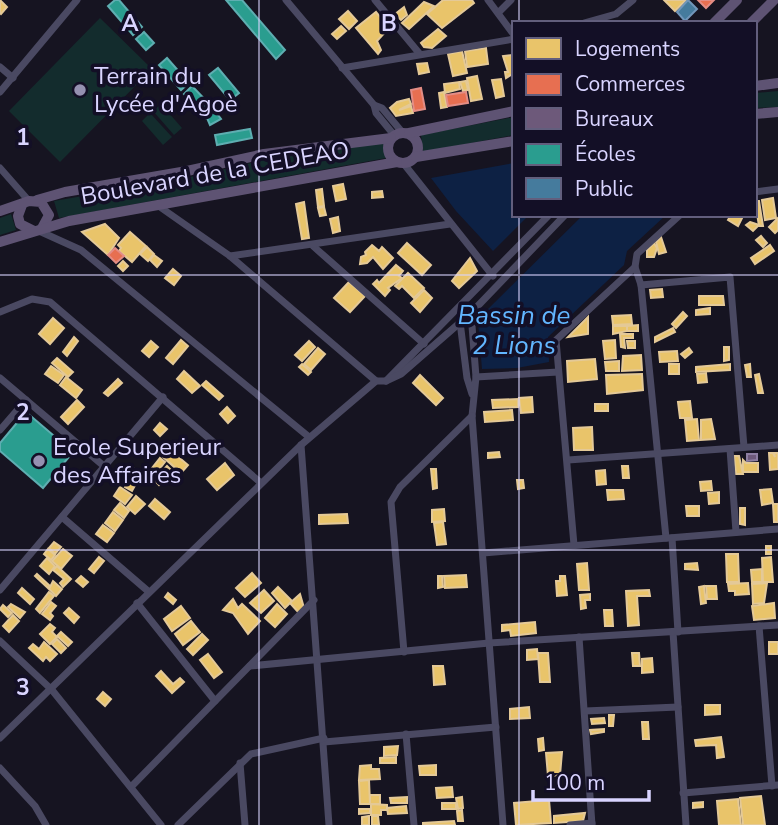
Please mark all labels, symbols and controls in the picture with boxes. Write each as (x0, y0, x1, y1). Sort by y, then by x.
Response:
text: A (121, 8, 139, 39)
text: B (381, 8, 397, 39)
legend (512, 21, 757, 217)
text: Logements (575, 35, 680, 63)
place label: Terrain du Lycée d'Agoè (94, 60, 238, 120)
text: Commerces (575, 70, 685, 98)
marker: Terrain du Lycée d'Agoè (72, 82, 88, 98)
text: Bureaux (575, 105, 653, 133)
text: 1 (16, 122, 30, 153)
street label: Boulevard de la CEDEAO (78, 134, 352, 212)
text: Écoles (575, 140, 636, 168)
text: Public (575, 175, 633, 203)
water label: Bassin de 2 Lions (458, 298, 571, 363)
text: 2 (16, 397, 30, 428)
place label: Ecole Superieur des Affaires (53, 431, 221, 491)
marker: Ecole Superieur des Affaires (31, 453, 47, 469)
text: 3 (16, 672, 30, 703)
scale bar (533, 758, 648, 802)
text: 100 m (544, 769, 605, 797)

